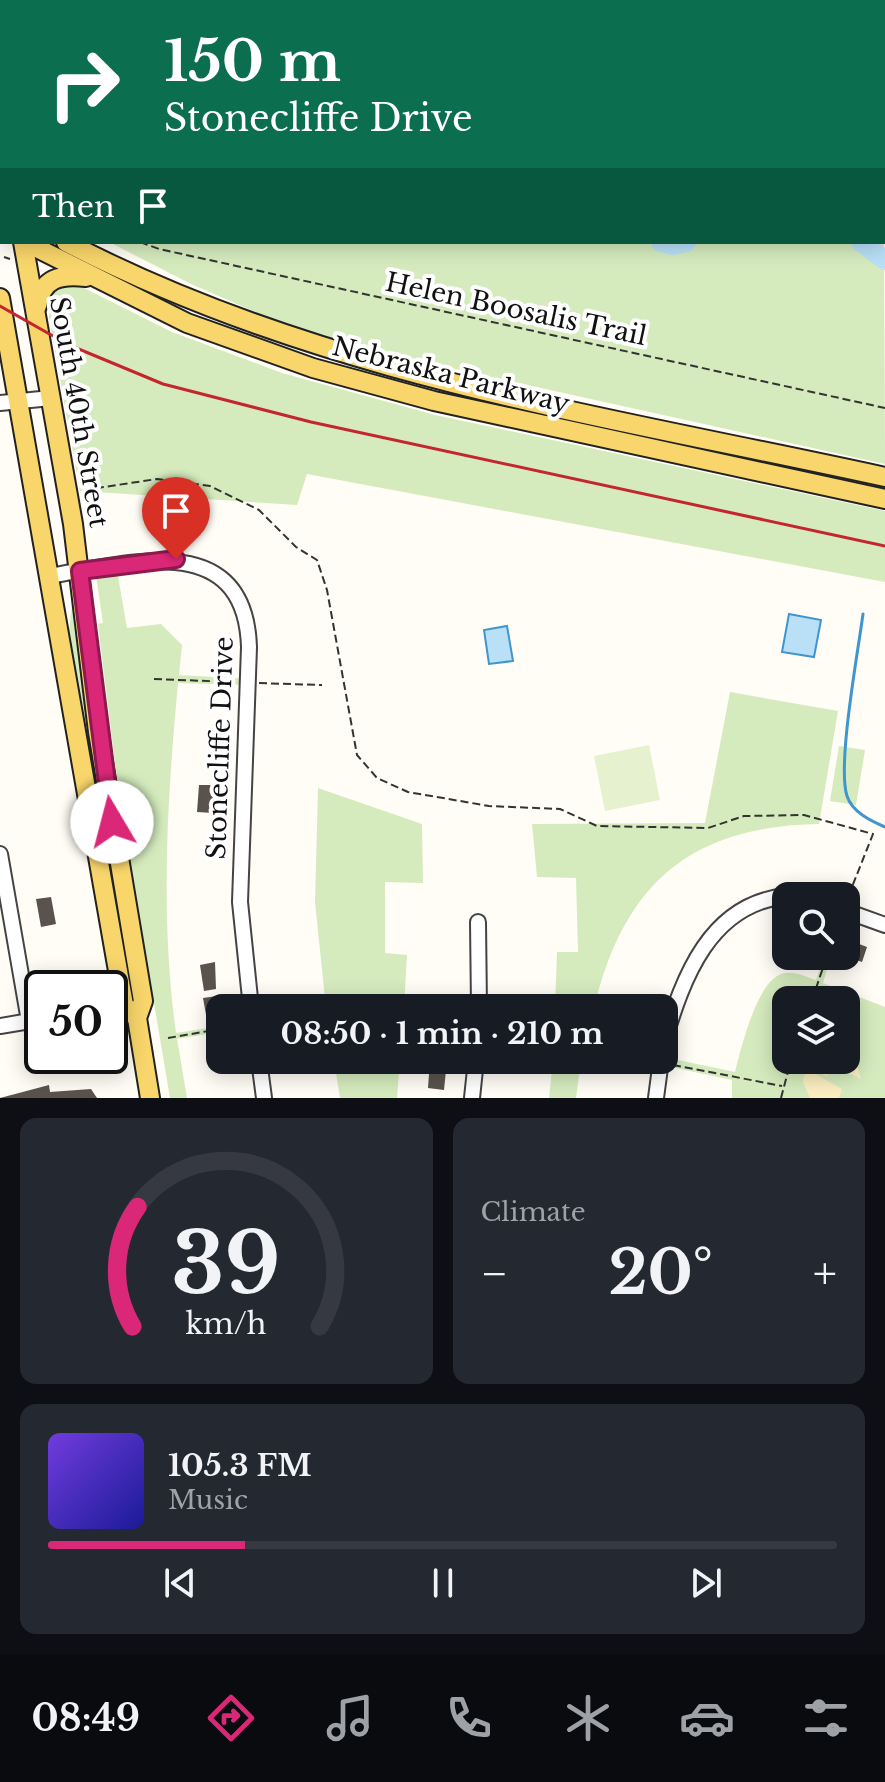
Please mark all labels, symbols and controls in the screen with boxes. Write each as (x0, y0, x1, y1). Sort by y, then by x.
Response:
text: 150 m (164, 27, 341, 96)
icon: right (32, 32, 136, 136)
text: Stonecliffe Drive (164, 96, 473, 141)
icon: arrive (131, 184, 175, 228)
text: Then (32, 188, 115, 225)
street label: Helen Boosalis Trail (383, 266, 649, 352)
street label: South 40th Street (43, 294, 115, 530)
street label: Nebraska Parkway (329, 330, 573, 420)
pin (142, 477, 210, 559)
icon: arrive (154, 489, 198, 533)
street label: Stonecliffe Drive (200, 636, 240, 860)
position arrow (70, 780, 154, 864)
map controls (772, 882, 860, 1074)
button: search (772, 882, 860, 970)
speed limit sign: 50 (24, 970, 128, 1074)
button: layers (772, 986, 860, 1074)
text: 08:50 · 1 min · 210 m (281, 1015, 603, 1052)
text: Climate (481, 1196, 586, 1228)
text: 39 (172, 1212, 281, 1315)
text: 20° (608, 1236, 713, 1310)
text: − (481, 1246, 508, 1301)
text: + (813, 1246, 837, 1301)
text: km/h (186, 1306, 267, 1342)
text: 105.3 FM (168, 1447, 312, 1484)
text: Music (168, 1484, 248, 1516)
icon: previous (158, 1561, 202, 1605)
icon: pause (421, 1561, 465, 1605)
icon: next (684, 1561, 728, 1605)
icon: directions (203, 1690, 259, 1746)
icon: music (322, 1690, 378, 1746)
icon: phone (441, 1690, 497, 1746)
icon: climate (560, 1690, 616, 1746)
icon: car (679, 1690, 735, 1746)
icon: filters (798, 1690, 854, 1746)
text: 08:49 (31, 1696, 140, 1741)

